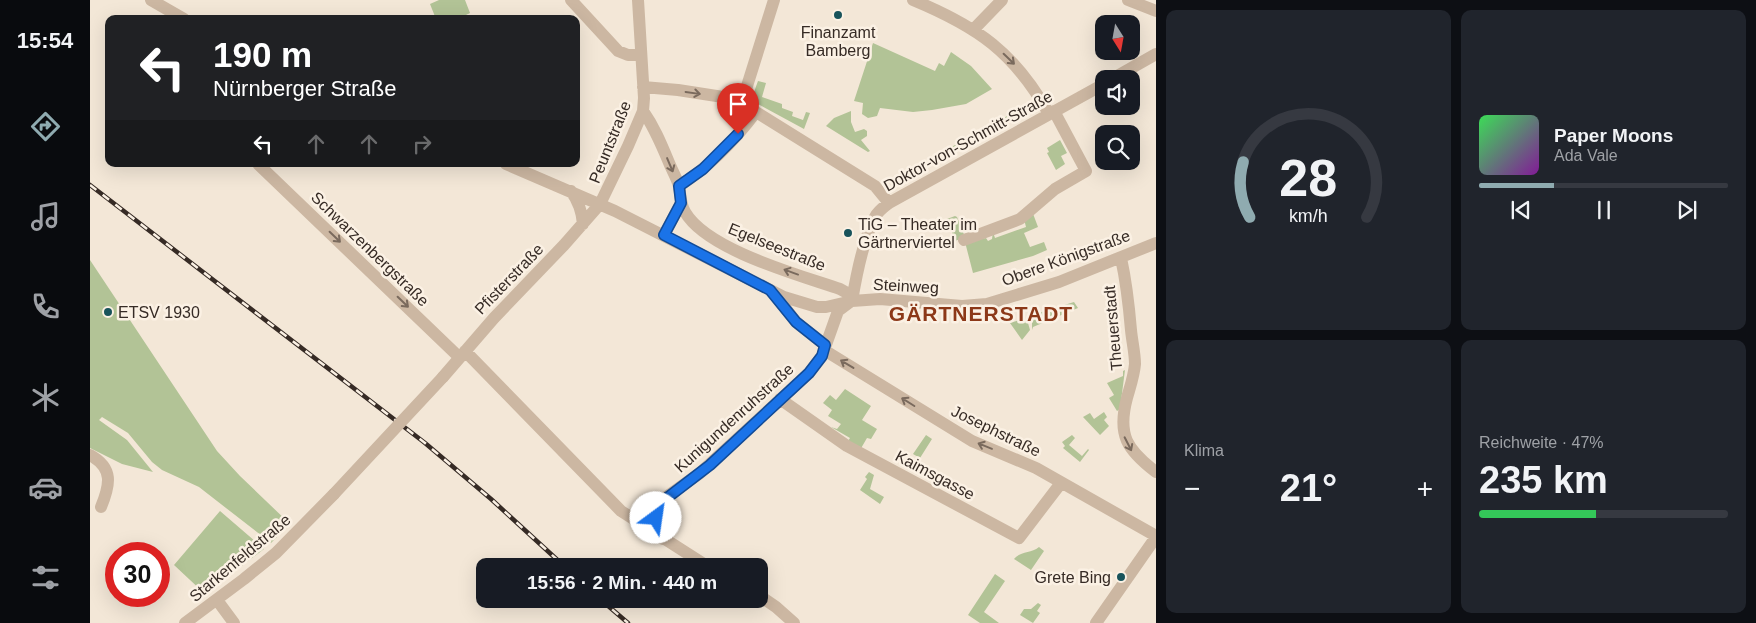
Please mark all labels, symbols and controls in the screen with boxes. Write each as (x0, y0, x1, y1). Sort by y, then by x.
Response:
marker: Finanzamt Bamberg (832, 9, 844, 21)
north arrow (1095, 15, 1140, 60)
map controls (1095, 15, 1140, 170)
place label: Finanzamt Bamberg (801, 24, 876, 59)
text: 15:54 (17, 28, 73, 53)
icon: left (130, 35, 195, 100)
text: 190 m (213, 35, 312, 74)
one-way arrow (1003, 53, 1015, 65)
button: sound (1095, 70, 1140, 115)
text: Nürnberger Straße (213, 76, 396, 101)
pin (717, 83, 759, 134)
street label: Doktor-von-Schmitt-Straße (881, 87, 1055, 195)
one-way arrow (684, 88, 700, 98)
icon: arrive (724, 90, 752, 118)
street label: Peuntstraße (586, 98, 634, 186)
icon: directions (28, 109, 63, 144)
button: search (1095, 125, 1140, 170)
text: Paper Moons (1554, 125, 1673, 146)
icon: left (249, 130, 277, 158)
icon: ahead (302, 130, 330, 158)
icon: ahead (355, 130, 383, 158)
icon: right (408, 130, 436, 158)
text: Ada Vale (1554, 147, 1618, 164)
text: 28 (1280, 149, 1337, 207)
one-way arrow (666, 157, 676, 172)
street label: Schwarzenbergstraße (308, 189, 432, 310)
icon: previous (1507, 196, 1535, 224)
icon: pause (1590, 196, 1618, 224)
icon: next (1673, 196, 1701, 224)
icon: music (28, 199, 63, 234)
text: km/h (1289, 206, 1328, 226)
place label: TiG – Theater im Gärtnerviertel (858, 216, 977, 251)
street label: Egelseestraße (726, 220, 828, 274)
marker: TiG – Theater im Gärtnerviertel (842, 227, 854, 239)
street label: Obere Königstraße (1000, 227, 1133, 289)
one-way arrow (328, 231, 341, 243)
street label: Pfisterstraße (471, 240, 547, 318)
one-way arrow (784, 267, 799, 276)
street label: Steinweg (873, 276, 939, 296)
street label: Theuerstadt (1101, 284, 1125, 371)
icon: phone (28, 289, 63, 324)
one-way arrow (397, 296, 409, 308)
district label: GÄRTNERSTADT (889, 302, 1073, 325)
place label: ETSV 1930 (118, 304, 200, 321)
marker: ETSV 1930 (102, 306, 114, 318)
one-way arrow (841, 359, 855, 369)
street label: Kunigundenruhstraße (671, 360, 797, 476)
icon: climate (28, 380, 63, 415)
one-way arrow (902, 397, 916, 407)
street label: Josephstraße (949, 402, 1043, 460)
text: Reichweite · 47% (1479, 434, 1604, 451)
one-way arrow (1124, 436, 1134, 451)
one-way arrow (978, 441, 993, 450)
text: Klima (1184, 442, 1224, 459)
street label: Kaimsgasse (893, 447, 978, 503)
text: 235 km (1479, 459, 1608, 501)
text: 21° (1280, 467, 1337, 509)
icon: car (28, 470, 63, 505)
text: − (1184, 473, 1200, 504)
text: + (1417, 473, 1433, 504)
position arrow (629, 491, 681, 543)
street label: Starkenfeldstraße (186, 511, 294, 605)
speed limit sign: 30 (105, 542, 170, 607)
icon: filters (28, 560, 63, 595)
place label: Grete Bing (1035, 569, 1111, 586)
marker: Grete Bing (1115, 571, 1127, 583)
text: 15:56 · 2 Min. · 440 m (527, 572, 717, 593)

